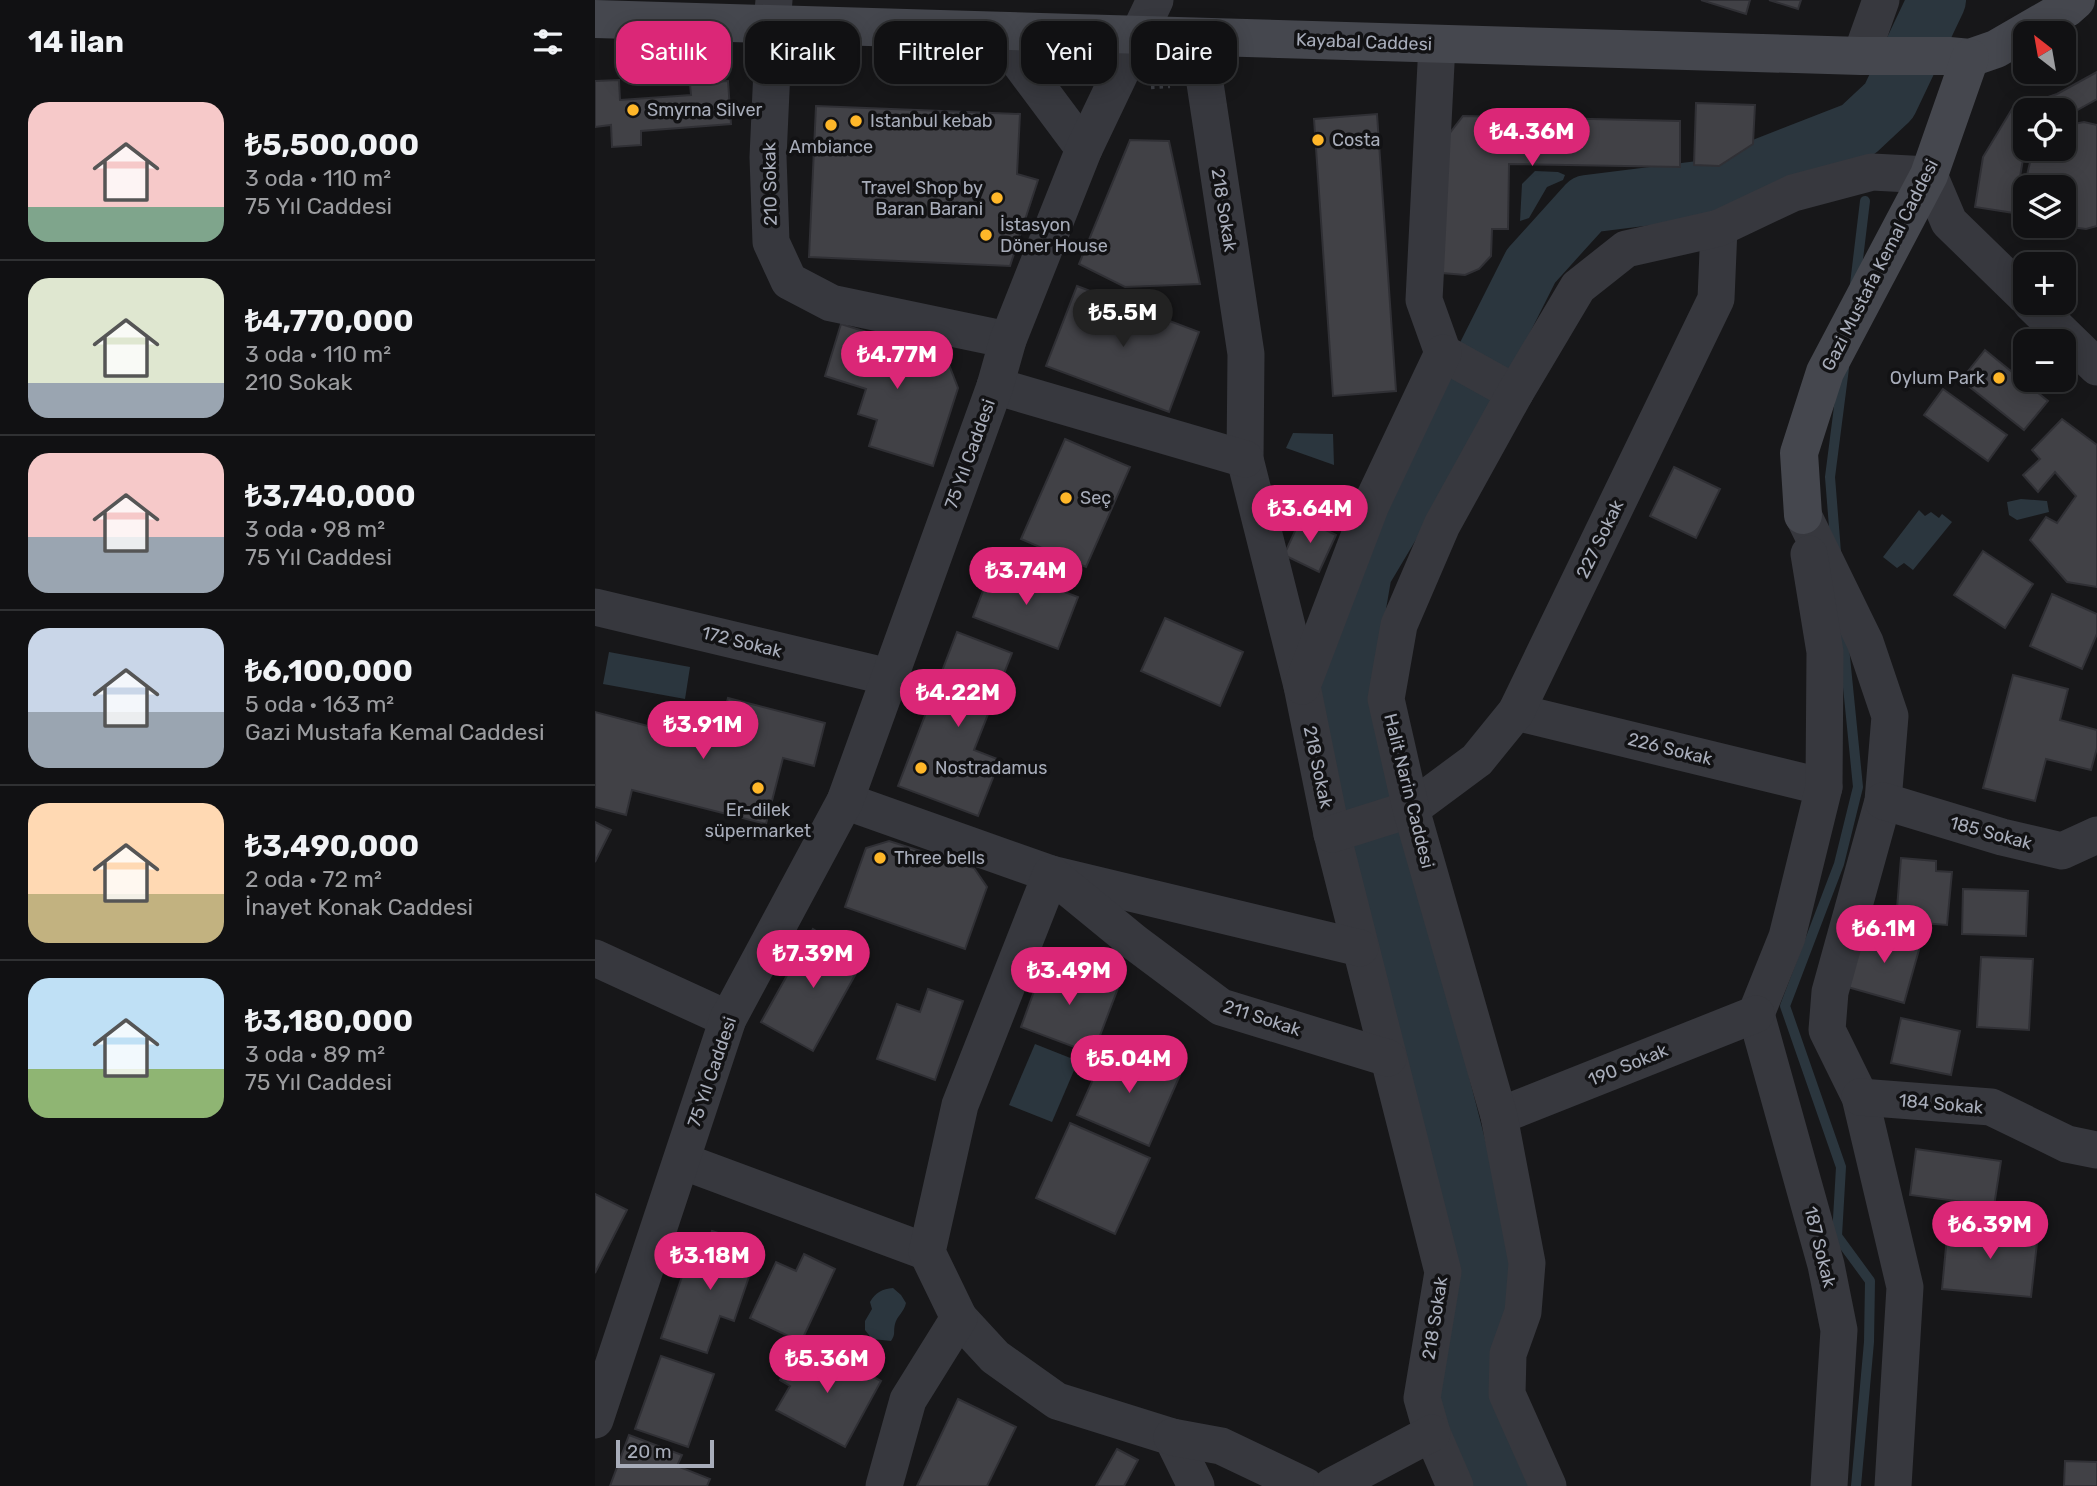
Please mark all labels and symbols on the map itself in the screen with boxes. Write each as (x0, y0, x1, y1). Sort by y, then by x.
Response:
north arrow (2013, 21, 2075, 84)
street label: Kayabal Caddesi (1295, 29, 1433, 55)
place label: Smyrna Silver (647, 99, 763, 121)
marker: Smyrna Silver (625, 102, 641, 118)
pin: ₺4.36M (1475, 108, 1589, 168)
place label: Istanbul kebab (870, 110, 993, 132)
marker: Istanbul kebab (848, 113, 864, 129)
marker: Ambiance (823, 117, 839, 133)
place label: Costa (1332, 129, 1380, 151)
marker: Costa (1310, 132, 1326, 148)
place label: Ambiance (789, 136, 873, 158)
street label: 210 Sokak (758, 141, 782, 226)
street label: Gazi Mustafa Kemal Caddesi (1817, 156, 1943, 374)
street label: 218 Sokak (1207, 167, 1242, 254)
place label: Travel Shop by Baran Barani (861, 177, 983, 220)
marker: Travel Shop by Baran Barani (989, 190, 1005, 206)
place label: İstasyon Döner House (1000, 214, 1108, 257)
marker: İstasyon Döner House (978, 227, 994, 243)
pin: ₺5.5M (1074, 290, 1172, 349)
pin: ₺4.77M (840, 332, 954, 391)
place label: Oylum Park (1890, 367, 1986, 389)
marker: Oylum Park (1991, 370, 2007, 386)
street label: 75 Yıl Caddesi (940, 396, 1000, 512)
pin: ₺3.64M (1253, 486, 1367, 545)
place label: Seç (1080, 487, 1111, 509)
marker: Seç (1058, 490, 1074, 506)
street label: 227 Sokak (1572, 496, 1629, 582)
pin: ₺3.74M (969, 548, 1083, 607)
street label: 172 Sokak (700, 621, 785, 663)
pin: ₺4.22M (901, 670, 1015, 729)
pin: ₺3.91M (646, 702, 760, 761)
street label: Halit Narin Caddesi (1379, 711, 1439, 871)
street label: 218 Sokak (1299, 724, 1338, 811)
street label: 226 Sokak (1625, 728, 1715, 770)
place label: Nostradamus (935, 757, 1047, 779)
marker: Nostradamus (913, 760, 929, 776)
marker: Er-dilek süpermarket (750, 780, 766, 796)
place label: Er-dilek süpermarket (705, 799, 811, 842)
street label: 185 Sokak (1948, 811, 2035, 855)
place label: Three bells (894, 847, 985, 869)
marker: Three bells (872, 850, 888, 866)
pin: ₺6.1M (1835, 906, 1933, 965)
pin: ₺7.39M (756, 930, 870, 990)
pin: ₺3.49M (1012, 948, 1126, 1007)
street label: 211 Sokak (1220, 995, 1304, 1041)
street label: 75 Yıl Caddesi (683, 1014, 741, 1130)
pin: ₺5.04M (1072, 1036, 1186, 1095)
street label: 190 Sokak (1585, 1039, 1672, 1091)
street label: 184 Sokak (1898, 1089, 1985, 1119)
pin: ₺6.39M (1933, 1202, 2047, 1261)
street label: 187 Sokak (1799, 1204, 1841, 1290)
pin: ₺3.18M (653, 1232, 767, 1292)
street label: 218 Sokak (1418, 1274, 1453, 1361)
pin: ₺5.36M (770, 1336, 884, 1395)
scale bar (616, 1437, 714, 1469)

